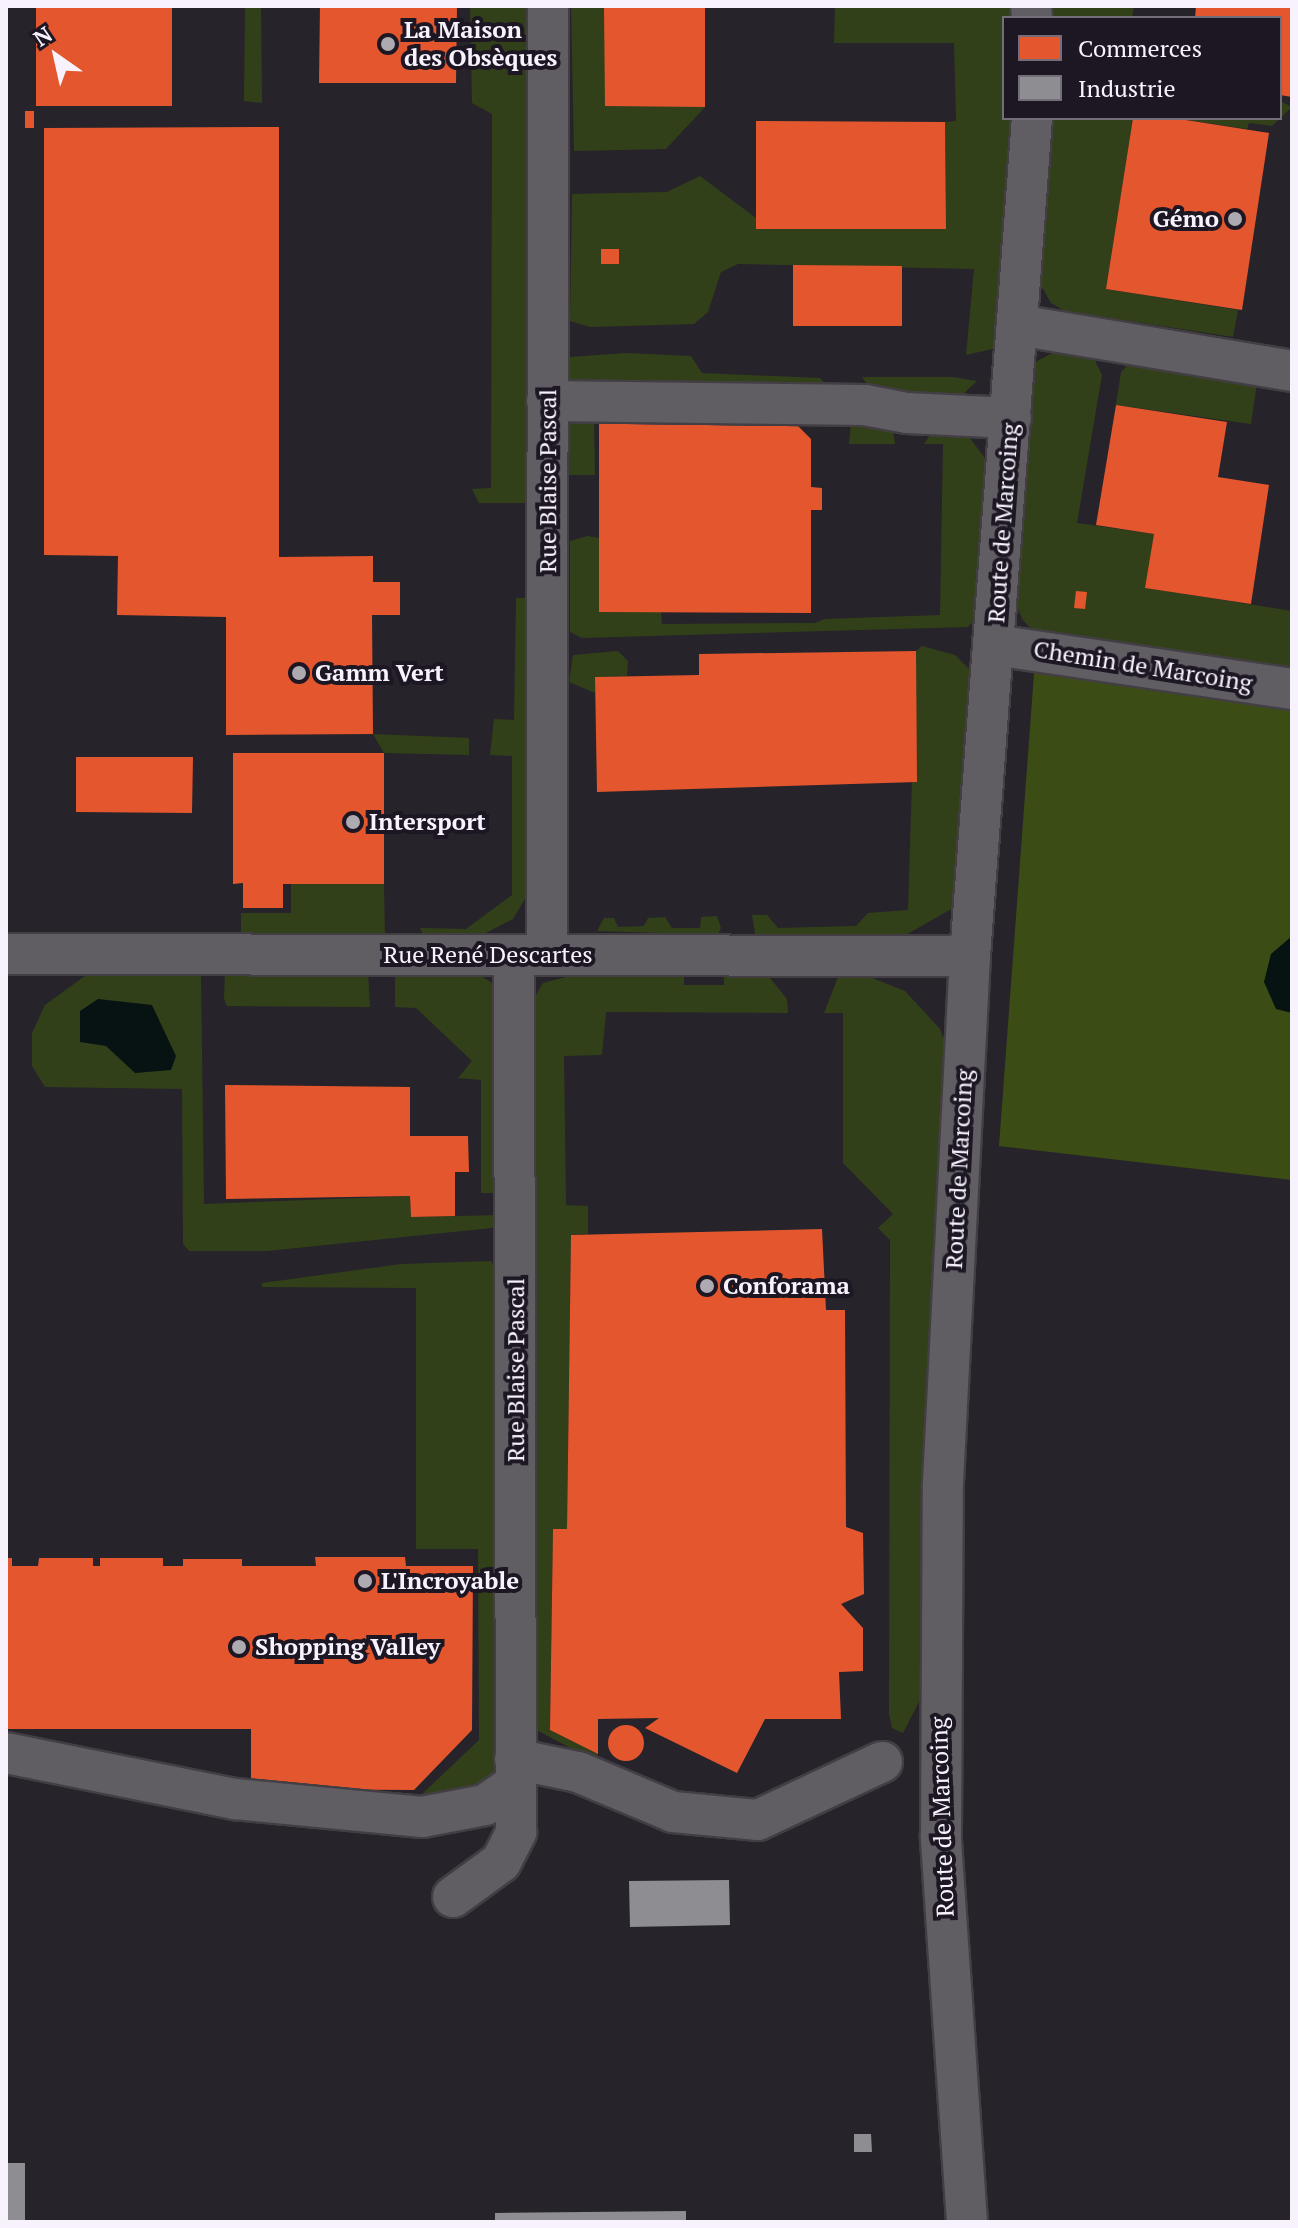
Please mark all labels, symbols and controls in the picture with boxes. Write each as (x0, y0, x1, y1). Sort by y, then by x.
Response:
north arrow (16, 16, 96, 96)
place label: La Maison des Obsèques (404, 16, 557, 72)
legend (1002, 16, 1282, 120)
text: N (27, 19, 57, 52)
text: Commerces (1078, 32, 1202, 64)
marker: La Maison des Obsèques (379, 35, 397, 53)
text: Industrie (1078, 72, 1176, 104)
place label: Gémo (1153, 205, 1219, 233)
marker: Gémo (1226, 210, 1244, 228)
street label: Rue Blaise Pascal (534, 389, 562, 573)
street label: Route de Marcoing (982, 422, 1024, 624)
street label: Chemin de Marcoing (1032, 634, 1254, 698)
place label: Gamm Vert (315, 659, 444, 687)
marker: Gamm Vert (290, 664, 308, 682)
place label: Intersport (369, 808, 486, 836)
marker: Intersport (344, 813, 362, 831)
street label: Rue René Descartes (383, 941, 593, 969)
street label: Route de Marcoing (939, 1068, 979, 1270)
place label: Conforama (723, 1272, 850, 1300)
marker: Conforama (698, 1277, 716, 1295)
street label: Rue Blaise Pascal (502, 1278, 530, 1462)
place label: L'Incroyable (381, 1567, 519, 1595)
marker: L'Incroyable (356, 1572, 374, 1590)
place label: Shopping Valley (255, 1633, 441, 1661)
marker: Shopping Valley (230, 1638, 248, 1656)
street label: Route de Marcoing (924, 1716, 960, 1918)

